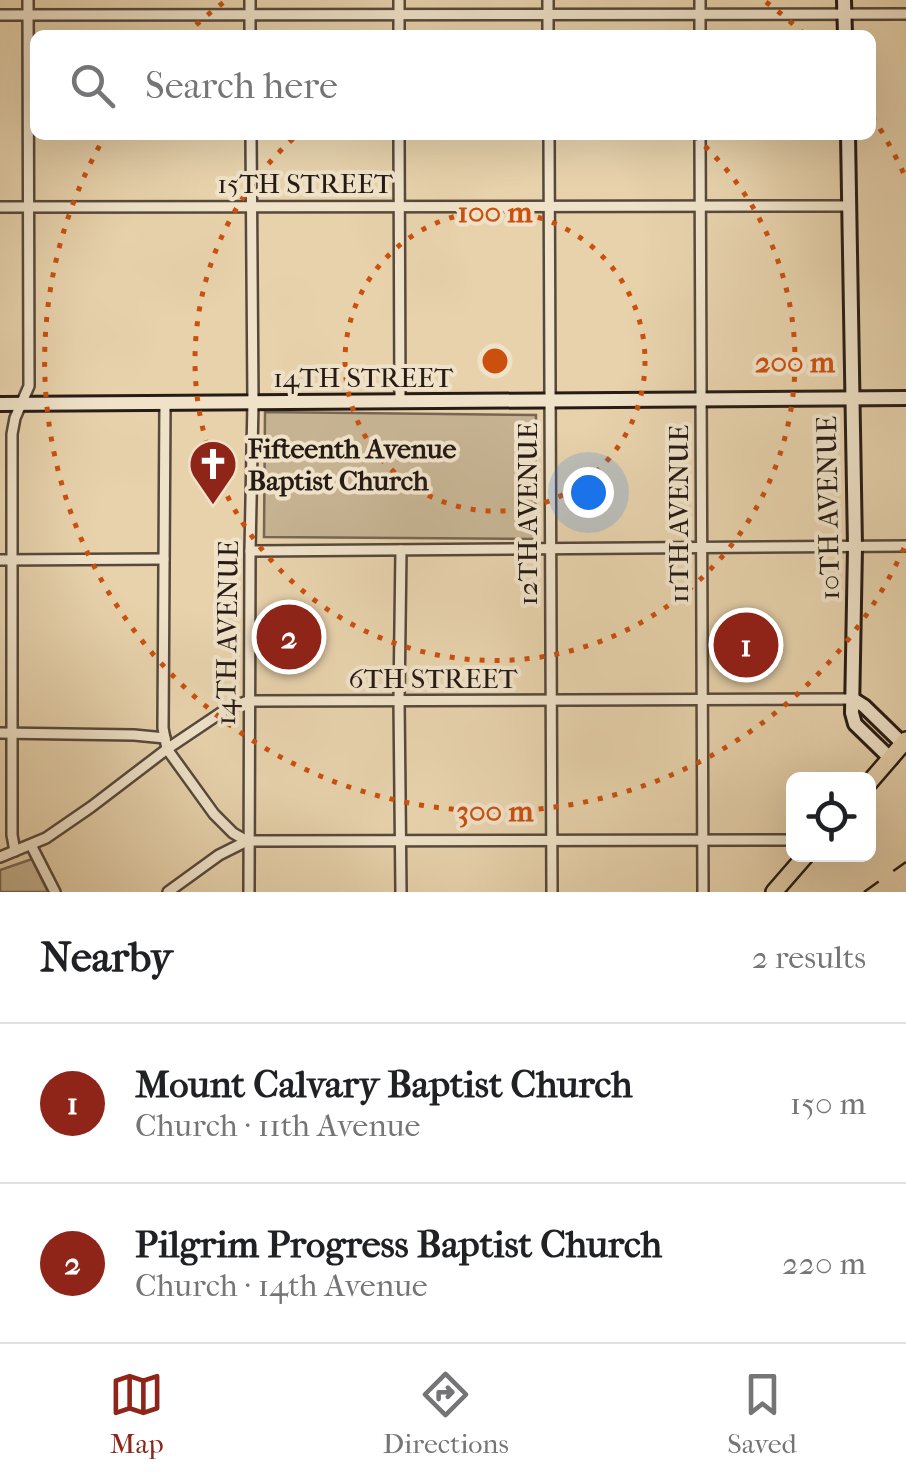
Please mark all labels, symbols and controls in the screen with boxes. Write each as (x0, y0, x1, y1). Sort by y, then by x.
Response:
search box (30, 30, 876, 140)
icon: search (65, 58, 120, 113)
text: Search here (145, 63, 338, 108)
street label: 15TH STREET (217, 167, 394, 200)
text: 100 m (457, 195, 534, 230)
centre of rings (477, 343, 513, 379)
text: 200 m (755, 345, 836, 380)
street label: 14TH STREET (273, 361, 454, 394)
street label: 10TH AVENUE (810, 416, 846, 600)
street label: 12TH AVENUE (511, 422, 544, 606)
street label: 11TH AVENUE (662, 425, 695, 603)
place label: Fifteenth Avenue Baptist Church (248, 432, 457, 497)
church icon: Fifteenth Avenue Baptist Church (187, 438, 239, 506)
your location (563, 467, 614, 518)
street label: 14TH AVENUE (209, 540, 245, 726)
pin: 2 (256, 600, 322, 674)
pin: 1 (714, 608, 778, 682)
street label: 6TH STREET (349, 662, 519, 695)
map controls (786, 772, 876, 862)
button: locate (786, 772, 876, 862)
text: 300 m (457, 794, 534, 829)
text: Nearby (40, 933, 172, 982)
text: 2 results (752, 939, 866, 976)
text: Mount Calvary Baptist Church (135, 1062, 632, 1107)
text: 1 (67, 1085, 78, 1122)
text: 150 m (790, 1085, 866, 1122)
text: Church · 11th Avenue (135, 1107, 420, 1144)
text: Pilgrim Progress Baptist Church (135, 1222, 662, 1267)
text: 2 (64, 1245, 81, 1282)
text: 220 m (782, 1245, 866, 1282)
text: Church · 14th Avenue (135, 1267, 428, 1304)
tab: Map (109, 1367, 164, 1460)
tab: Directions (383, 1367, 509, 1460)
tab: Saved (727, 1367, 797, 1460)

